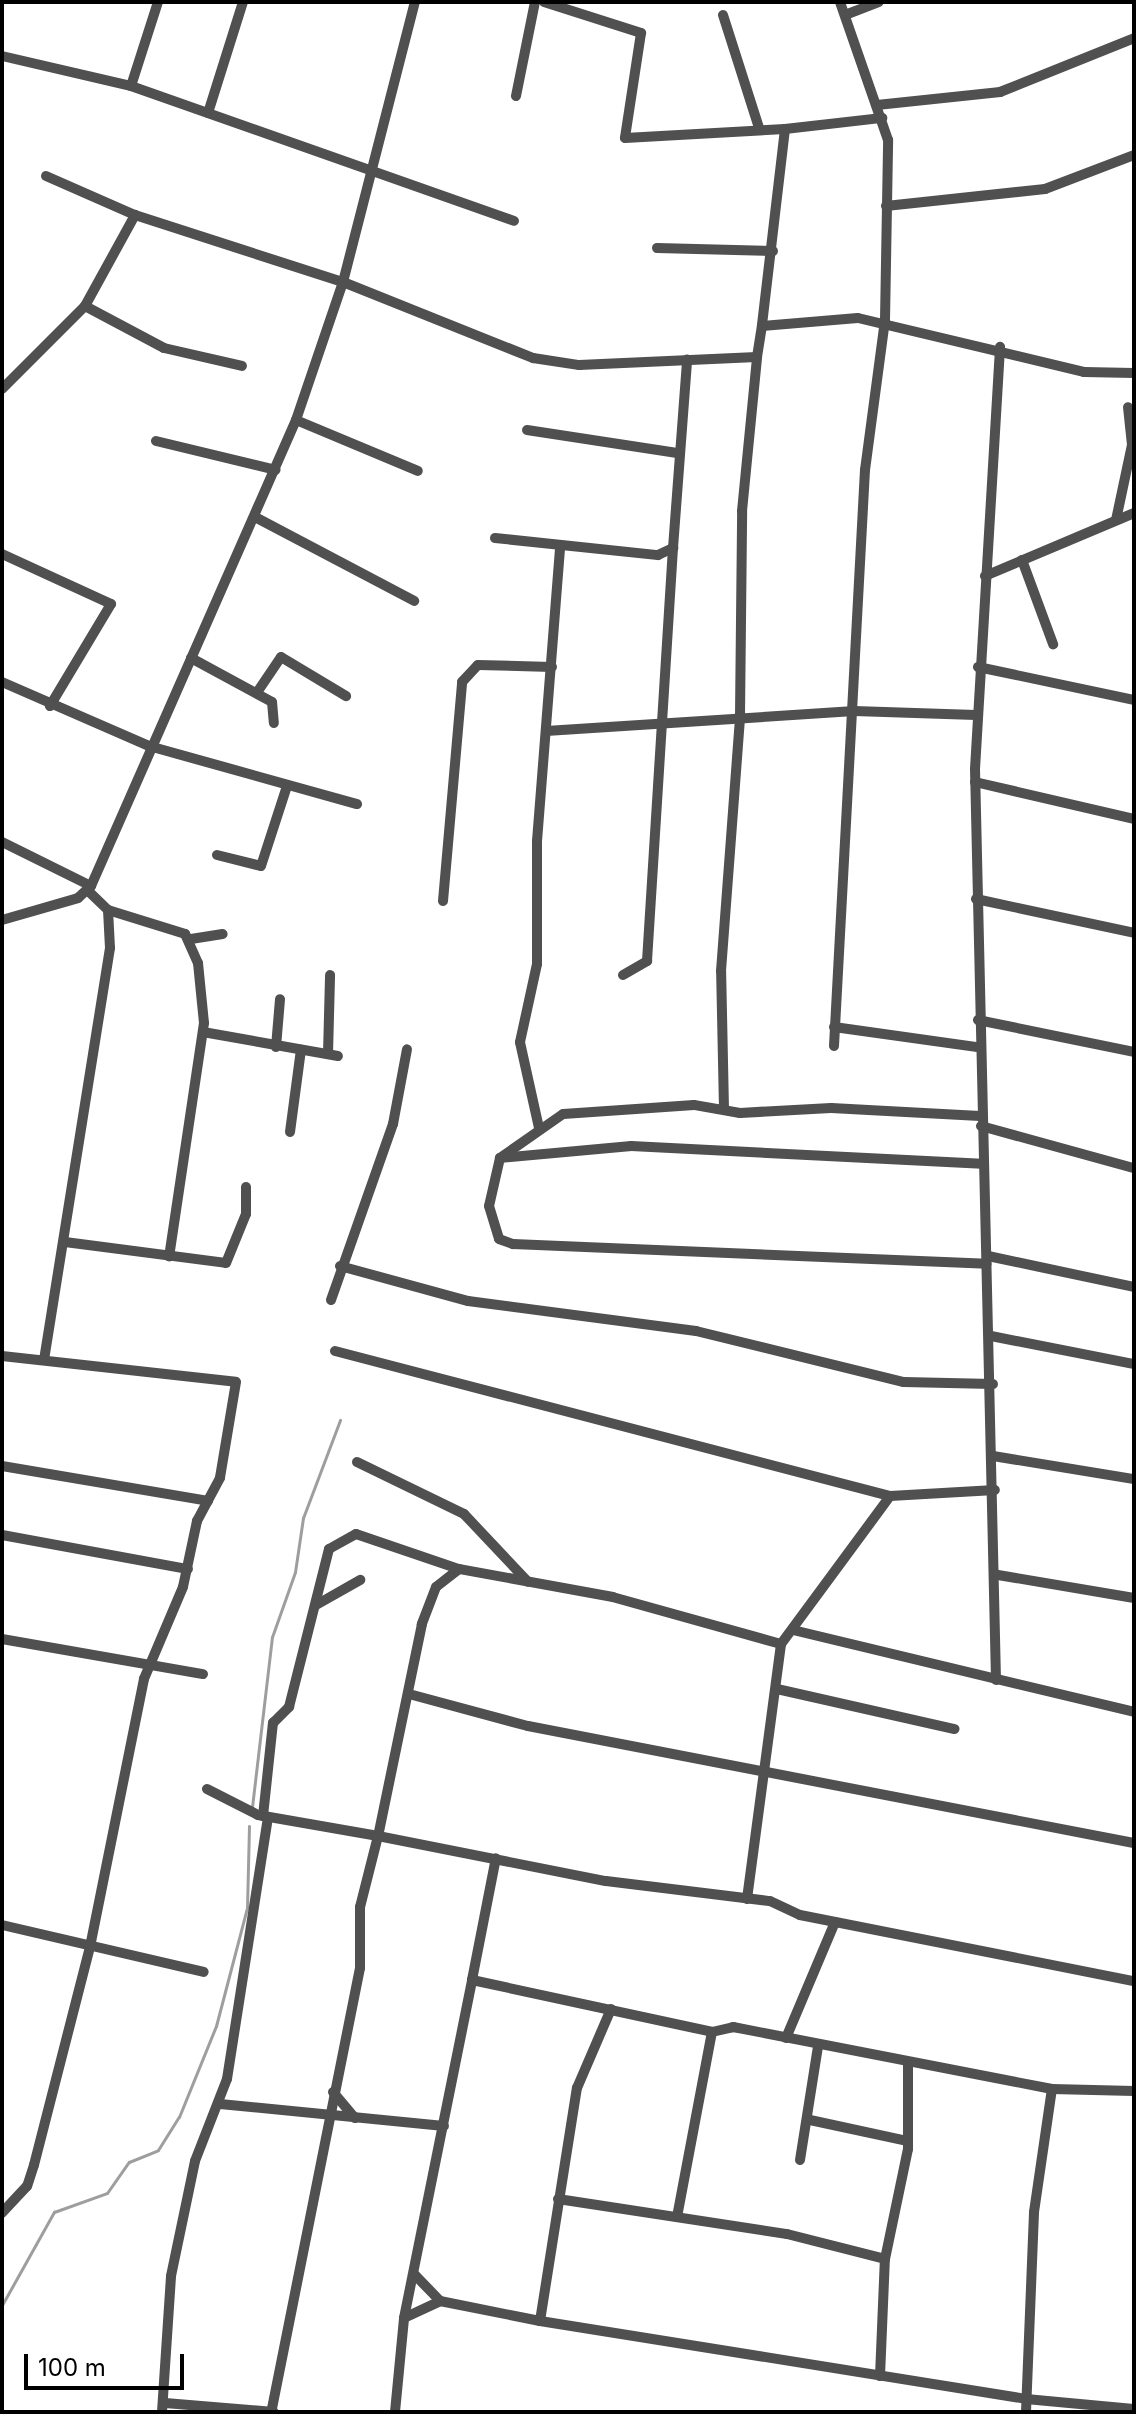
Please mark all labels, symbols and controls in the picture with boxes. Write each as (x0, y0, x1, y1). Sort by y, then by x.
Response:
scale bar (28, 2338, 188, 2388)
text: 100 m (38, 2353, 106, 2382)

